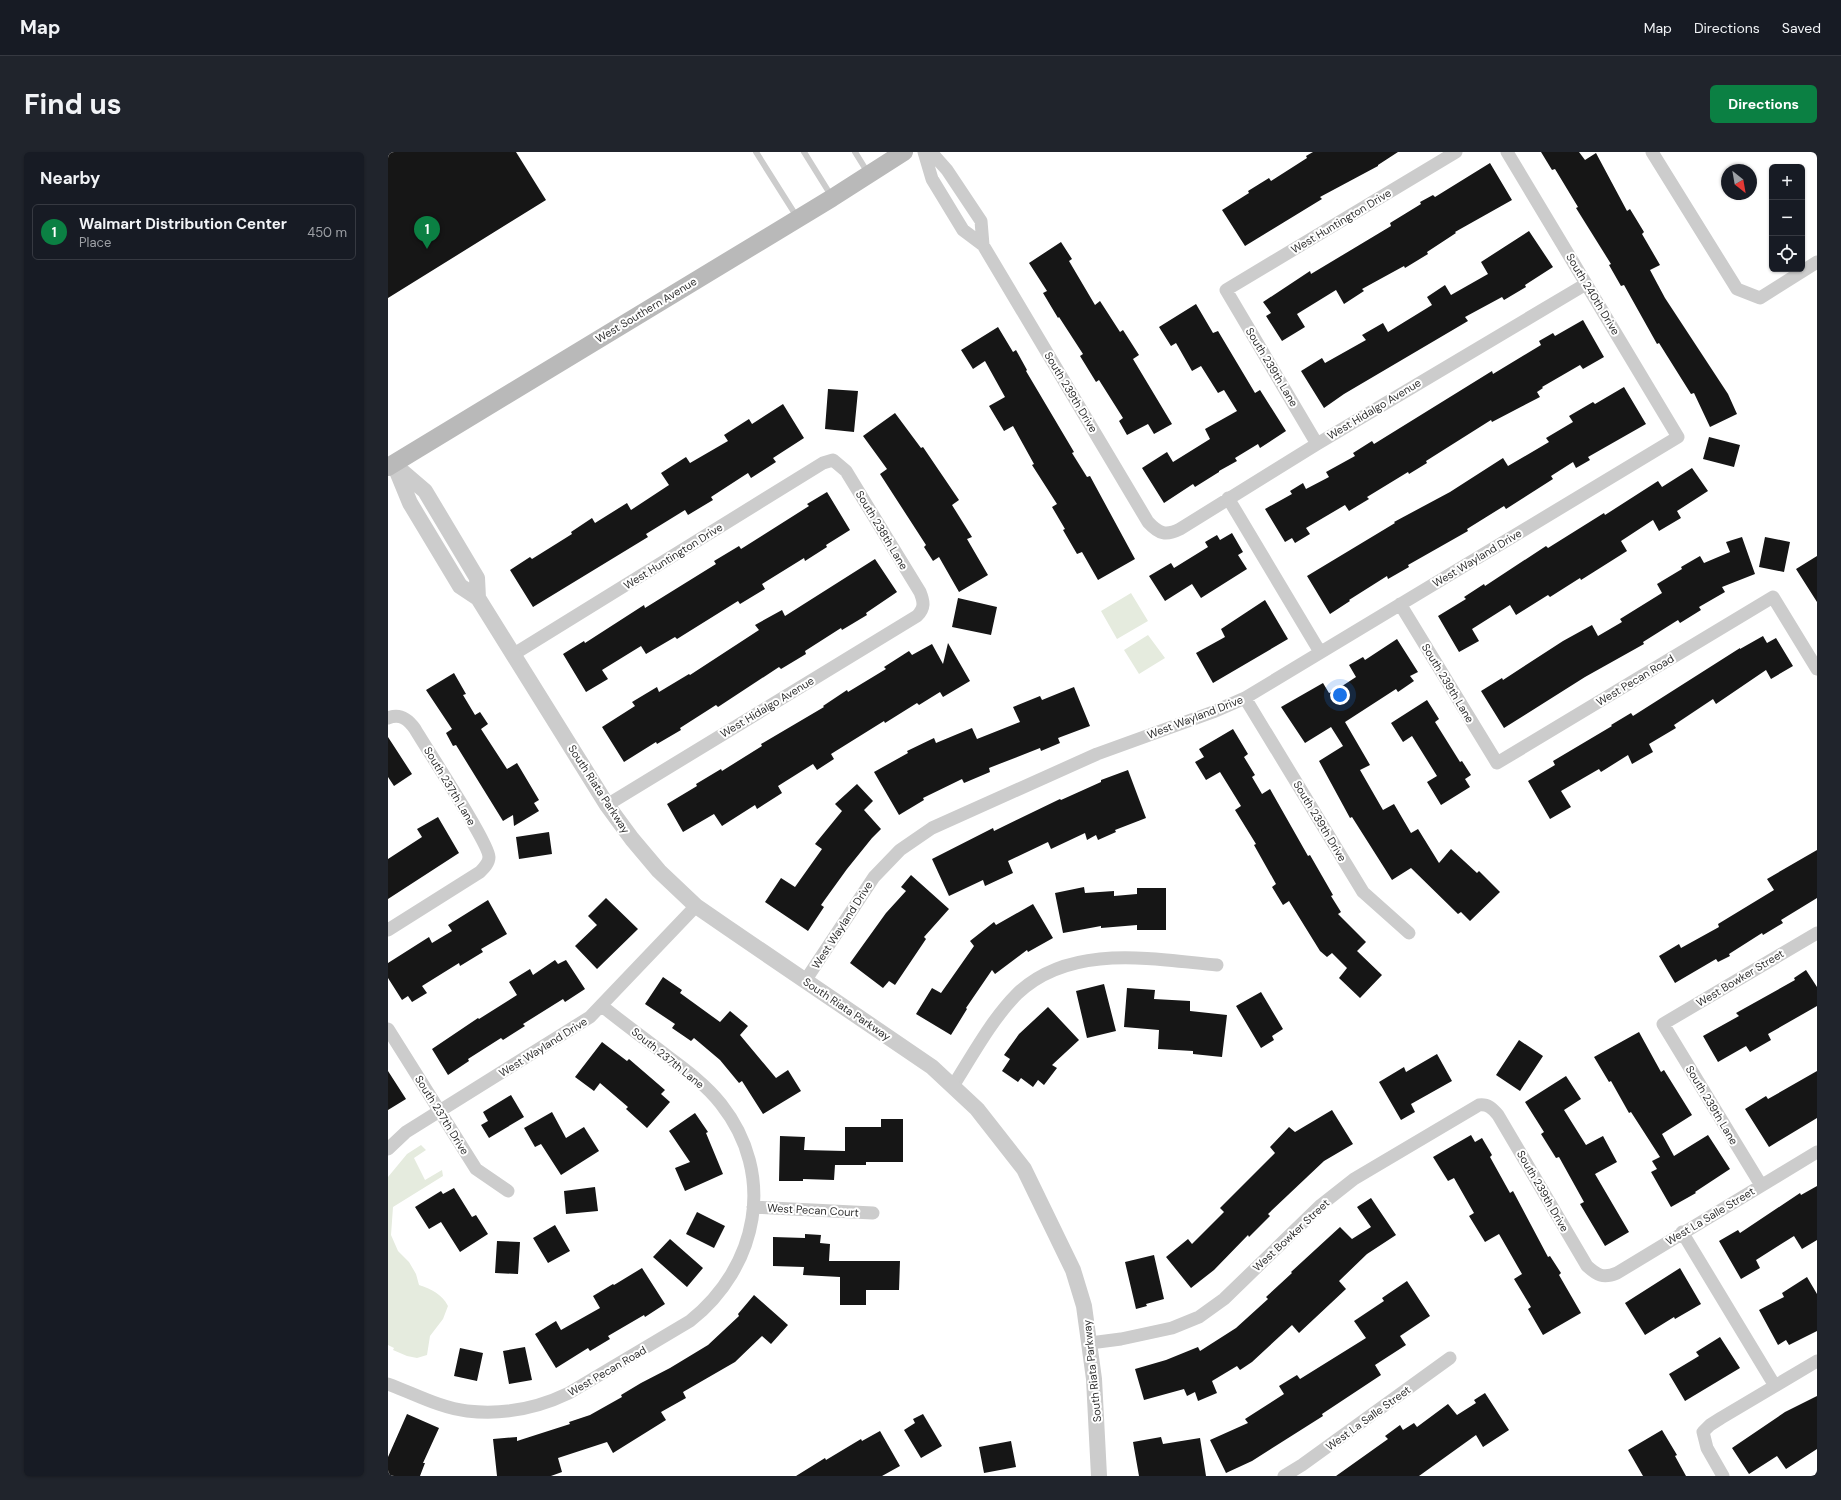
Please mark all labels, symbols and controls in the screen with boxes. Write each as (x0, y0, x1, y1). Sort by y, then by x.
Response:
text: Map (20, 15, 60, 40)
text: Map (1644, 19, 1672, 37)
text: Directions (1694, 19, 1760, 37)
text: Saved (1782, 19, 1821, 37)
button: Directions (1710, 85, 1817, 123)
text: Find us (24, 86, 122, 123)
north arrow (1721, 164, 1757, 200)
map controls (1769, 164, 1805, 272)
button: + (1769, 164, 1805, 200)
text: Nearby (40, 167, 100, 189)
street label: West Huntington Drive (1288, 186, 1394, 256)
button: − (1769, 200, 1805, 236)
text: Walmart Distribution Center (79, 214, 287, 234)
pin: 1 (414, 216, 440, 249)
text: 1 (52, 224, 56, 241)
text: 450 m (307, 224, 347, 241)
text: Place (79, 234, 111, 251)
button: locate (1769, 236, 1805, 272)
street label: South 240th Drive (1563, 251, 1623, 337)
street label: West Southern Avenue (593, 274, 699, 346)
street label: South 239th Lane (1243, 325, 1301, 409)
street label: South 239th Drive (1041, 349, 1101, 435)
street label: West Hidalgo Avenue (1325, 375, 1423, 443)
street label: South 238th Lane (853, 488, 911, 572)
street label: West Huntington Drive (621, 520, 725, 592)
street label: West Wayland Drive (1430, 526, 1524, 590)
street label: South 239th Lane (1419, 641, 1477, 725)
street label: West Pecan Road (1594, 651, 1677, 709)
street label: West Hidalgo Avenue (718, 673, 816, 741)
your location (1330, 685, 1350, 705)
street label: West Wayland Drive (1145, 692, 1245, 742)
street label: South Riata Parkway (565, 742, 633, 836)
street label: South 237th Lane (421, 744, 479, 828)
street label: South 239th Drive (1290, 778, 1350, 864)
street label: West Wayland Drive (808, 879, 876, 971)
street label: West Bowker Street (1694, 946, 1786, 1010)
street label: South Riata Parkway (800, 974, 894, 1044)
street label: West Wayland Drive (496, 1014, 590, 1080)
street label: South 237th Lane (629, 1024, 707, 1092)
street label: South 239th Lane (1683, 1063, 1741, 1147)
street label: South 237th Drive (412, 1073, 472, 1157)
street label: South 239th Drive (1514, 1148, 1572, 1234)
street label: West La Salle Street (1663, 1184, 1757, 1248)
street label: West Bowker Street (1250, 1196, 1332, 1274)
street label: West Pecan Court (767, 1201, 859, 1219)
street label: South Riata Parkway (1080, 1319, 1104, 1423)
street label: West Pecan Road (565, 1343, 649, 1399)
street label: West La Salle Street (1323, 1383, 1413, 1453)

